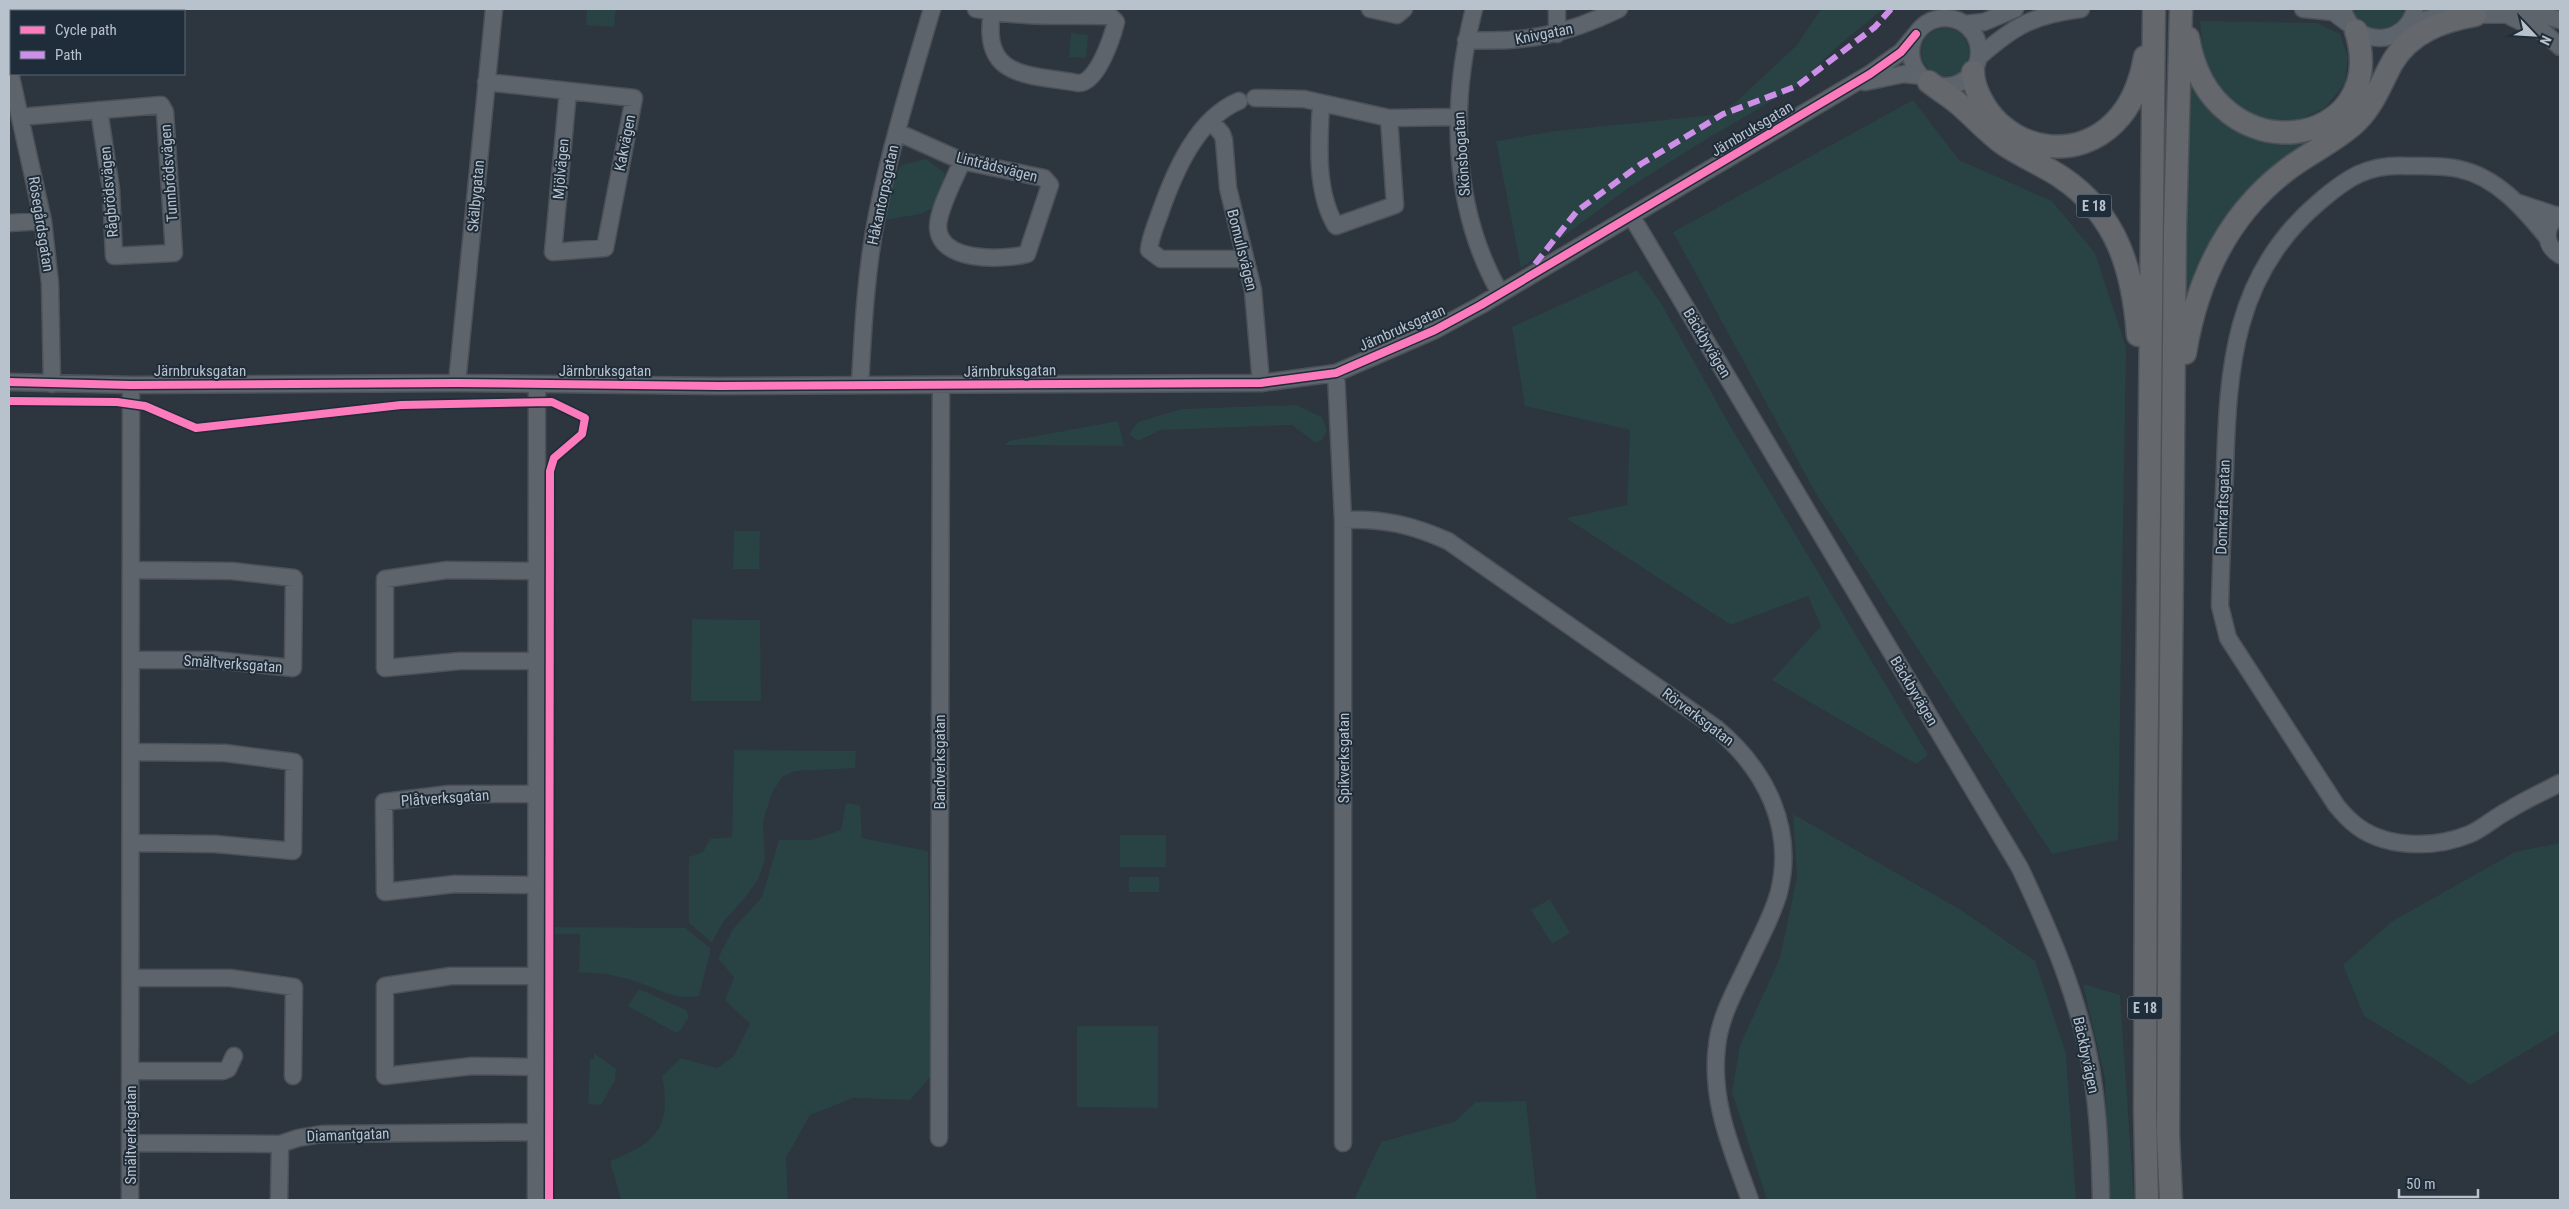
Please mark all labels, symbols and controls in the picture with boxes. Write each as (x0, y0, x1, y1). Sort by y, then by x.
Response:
legend (10, 10, 185, 75)
north arrow (2509, 10, 2559, 60)
street label: Knivgatan (1514, 20, 1574, 48)
text: Cycle path (55, 21, 117, 39)
text: N (2537, 33, 2555, 48)
text: Path (55, 46, 82, 64)
street label: Järnbruksgatan (1708, 97, 1796, 161)
street label: Skönsbogatan (1450, 111, 1474, 197)
street label: Kakvägen (611, 113, 639, 173)
street label: Tunnbrödsvägen (157, 124, 181, 222)
street label: Mjölvägen (549, 138, 573, 200)
street label: Håkantorpsgatan (864, 143, 902, 247)
street label: Rågbrödsvägen (96, 146, 122, 238)
street label: Lintrådsvägen (954, 148, 1040, 186)
street label: Skälbygatan (464, 159, 488, 233)
street label: Rösegårdsgatan (25, 175, 57, 273)
road number: E 18 (2076, 195, 2112, 218)
street label: Bomullsvägen (1223, 207, 1261, 293)
street label: Järnbruksgatan (1356, 301, 1448, 355)
street label: Bäckbyvägen (1679, 305, 1735, 381)
street label: Järnbruksgatan (964, 361, 1056, 381)
street label: Järnbruksgatan (154, 362, 246, 380)
street label: Järnbruksgatan (559, 362, 651, 380)
street label: Domkraftsgatan (2212, 459, 2234, 555)
street label: Smältverksgatan (183, 652, 283, 676)
street label: Bäckbyvägen (1886, 653, 1942, 729)
street label: Rörverksgatan (1659, 684, 1737, 750)
street label: Spikverksgatan (1335, 713, 1353, 803)
street label: Bandverksgatan (931, 714, 949, 810)
street label: Plåtverksgatan (400, 786, 490, 810)
road number: E 18 (2128, 996, 2162, 1020)
street label: Bäckbyvägen (2069, 1015, 2103, 1095)
street label: Smältverksgatan (122, 1085, 140, 1185)
street label: Diamantgatan (306, 1125, 390, 1145)
scale bar (2399, 1166, 2478, 1198)
text: 50 m (2406, 1175, 2436, 1193)

